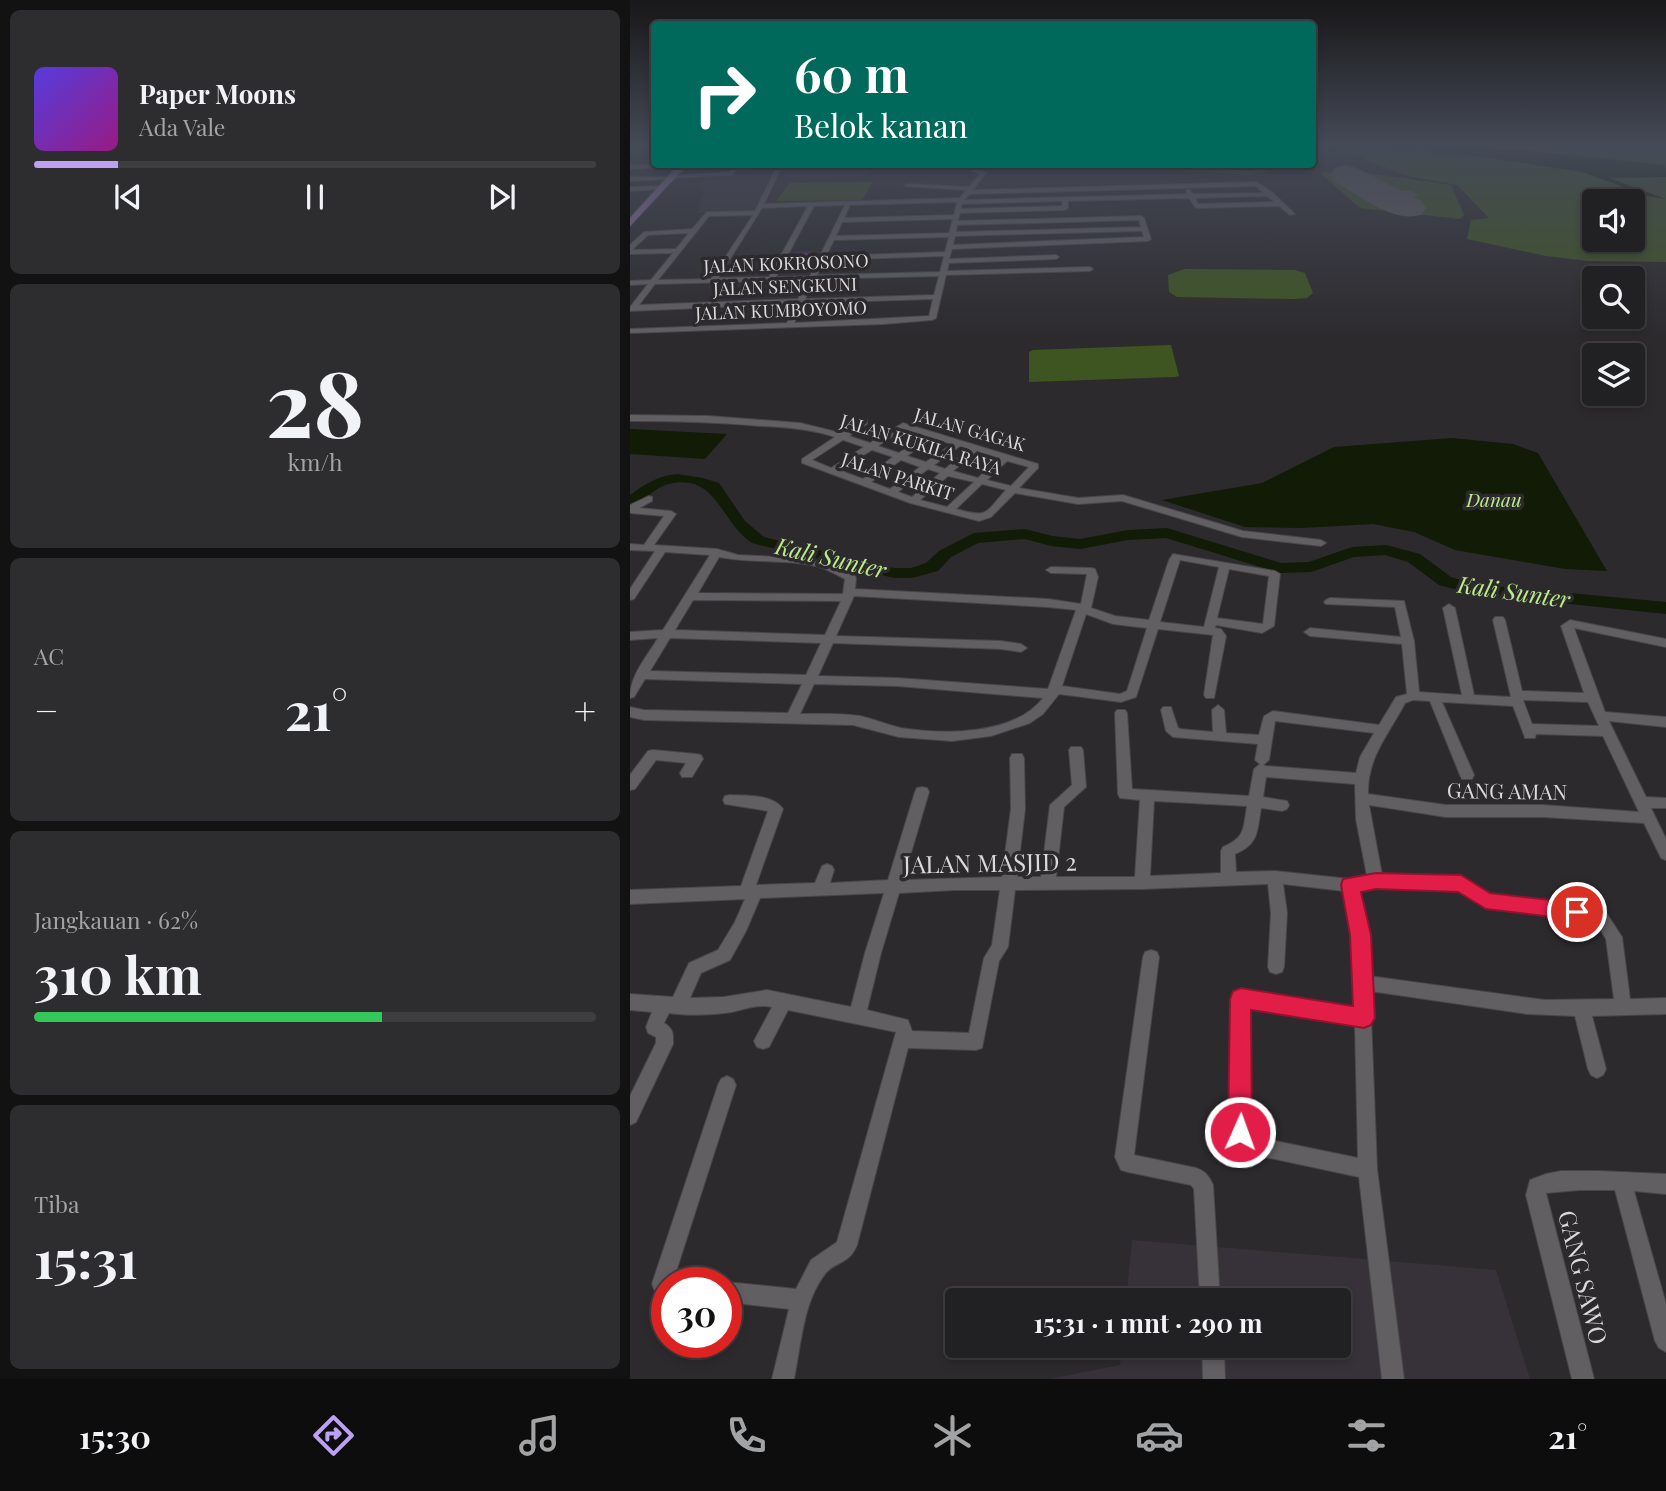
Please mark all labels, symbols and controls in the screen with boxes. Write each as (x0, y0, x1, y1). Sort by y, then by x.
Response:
text: 60 m (794, 40, 909, 105)
icon: right (679, 49, 770, 140)
text: Paper Moons (139, 76, 296, 111)
text: Belok kanan (794, 103, 968, 146)
text: Ada Vale (139, 111, 226, 142)
icon: previous (109, 178, 147, 216)
icon: pause (296, 178, 334, 216)
icon: next (483, 178, 521, 216)
map controls (1582, 189, 1645, 406)
button: sound (1582, 189, 1645, 252)
street label: JALAN KOKROSONO (702, 248, 869, 278)
button: search (1582, 266, 1645, 329)
street label: JALAN SENGKUNI (712, 271, 857, 301)
street label: JALAN KUMBOYOMO (694, 295, 867, 325)
text: 28 (266, 340, 364, 461)
button: layers (1582, 343, 1645, 406)
street label: JALAN GAGAK (911, 401, 1029, 456)
street label: JALAN KUKILA RAYA (837, 408, 1005, 480)
text: km/h (287, 446, 343, 477)
street label: JALAN PARKIT (838, 446, 957, 505)
water label: Danau (1465, 486, 1522, 512)
water label: Kali Sunter (772, 529, 891, 585)
water label: Kali Sunter (1455, 568, 1573, 614)
text: AC (34, 640, 64, 671)
text: 21° (285, 675, 348, 744)
text: − (34, 684, 59, 735)
text: + (574, 684, 596, 735)
street label: GANG AMAN (1447, 775, 1568, 805)
street label: JALAN MASJID 2 (902, 844, 1077, 880)
pin (1547, 882, 1607, 942)
icon: arrive (1558, 893, 1596, 931)
text: Jangkauan · 62% (34, 904, 198, 935)
text: 310 km (34, 939, 202, 1008)
position arrow (1203, 1095, 1277, 1169)
text: Tiba (34, 1188, 79, 1219)
street label: GANG SAWO (1552, 1207, 1616, 1347)
text: 15:31 (34, 1223, 138, 1292)
speed limit sign: 30 (651, 1267, 742, 1358)
text: 15:31 · 1 mnt · 290 m (1033, 1305, 1263, 1340)
icon: directions (309, 1411, 358, 1460)
icon: music (515, 1411, 564, 1460)
icon: phone (722, 1411, 771, 1460)
icon: climate (928, 1411, 977, 1460)
icon: car (1135, 1411, 1184, 1460)
icon: filters (1342, 1411, 1391, 1460)
text: 15:30 (79, 1414, 151, 1457)
text: 21° (1548, 1414, 1587, 1457)

